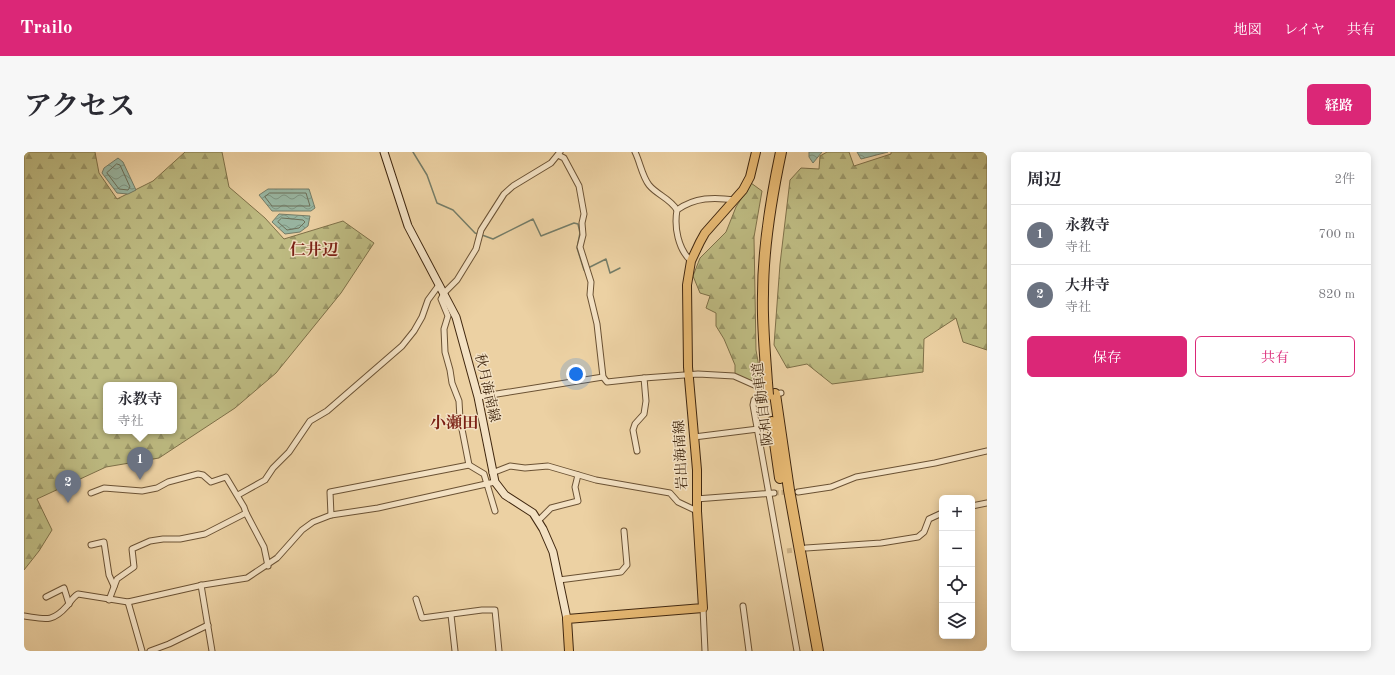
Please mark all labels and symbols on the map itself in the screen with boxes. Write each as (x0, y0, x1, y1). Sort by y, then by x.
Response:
district label: 仁井辺 (290, 241, 338, 259)
street label: 秋月海南線 (472, 352, 503, 424)
street label: 阪和自動車道 (750, 361, 775, 447)
your location (566, 364, 586, 384)
district label: 小瀬田 (430, 414, 478, 432)
street label: 岩出海南線 (671, 420, 690, 490)
pin: 1 (127, 447, 153, 480)
pin: 2 (55, 470, 81, 503)

